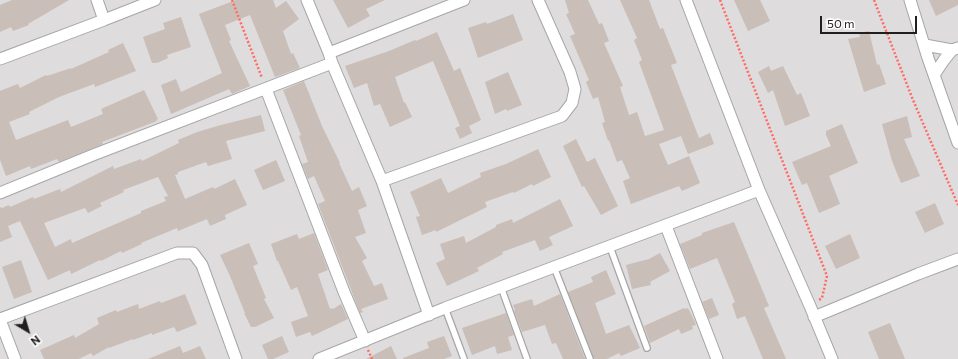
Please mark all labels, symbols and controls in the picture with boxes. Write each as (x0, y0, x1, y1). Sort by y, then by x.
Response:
scale bar (822, 8, 919, 34)
text: 50 m (827, 16, 855, 30)
north arrow (8, 311, 48, 351)
text: N (28, 333, 43, 349)

